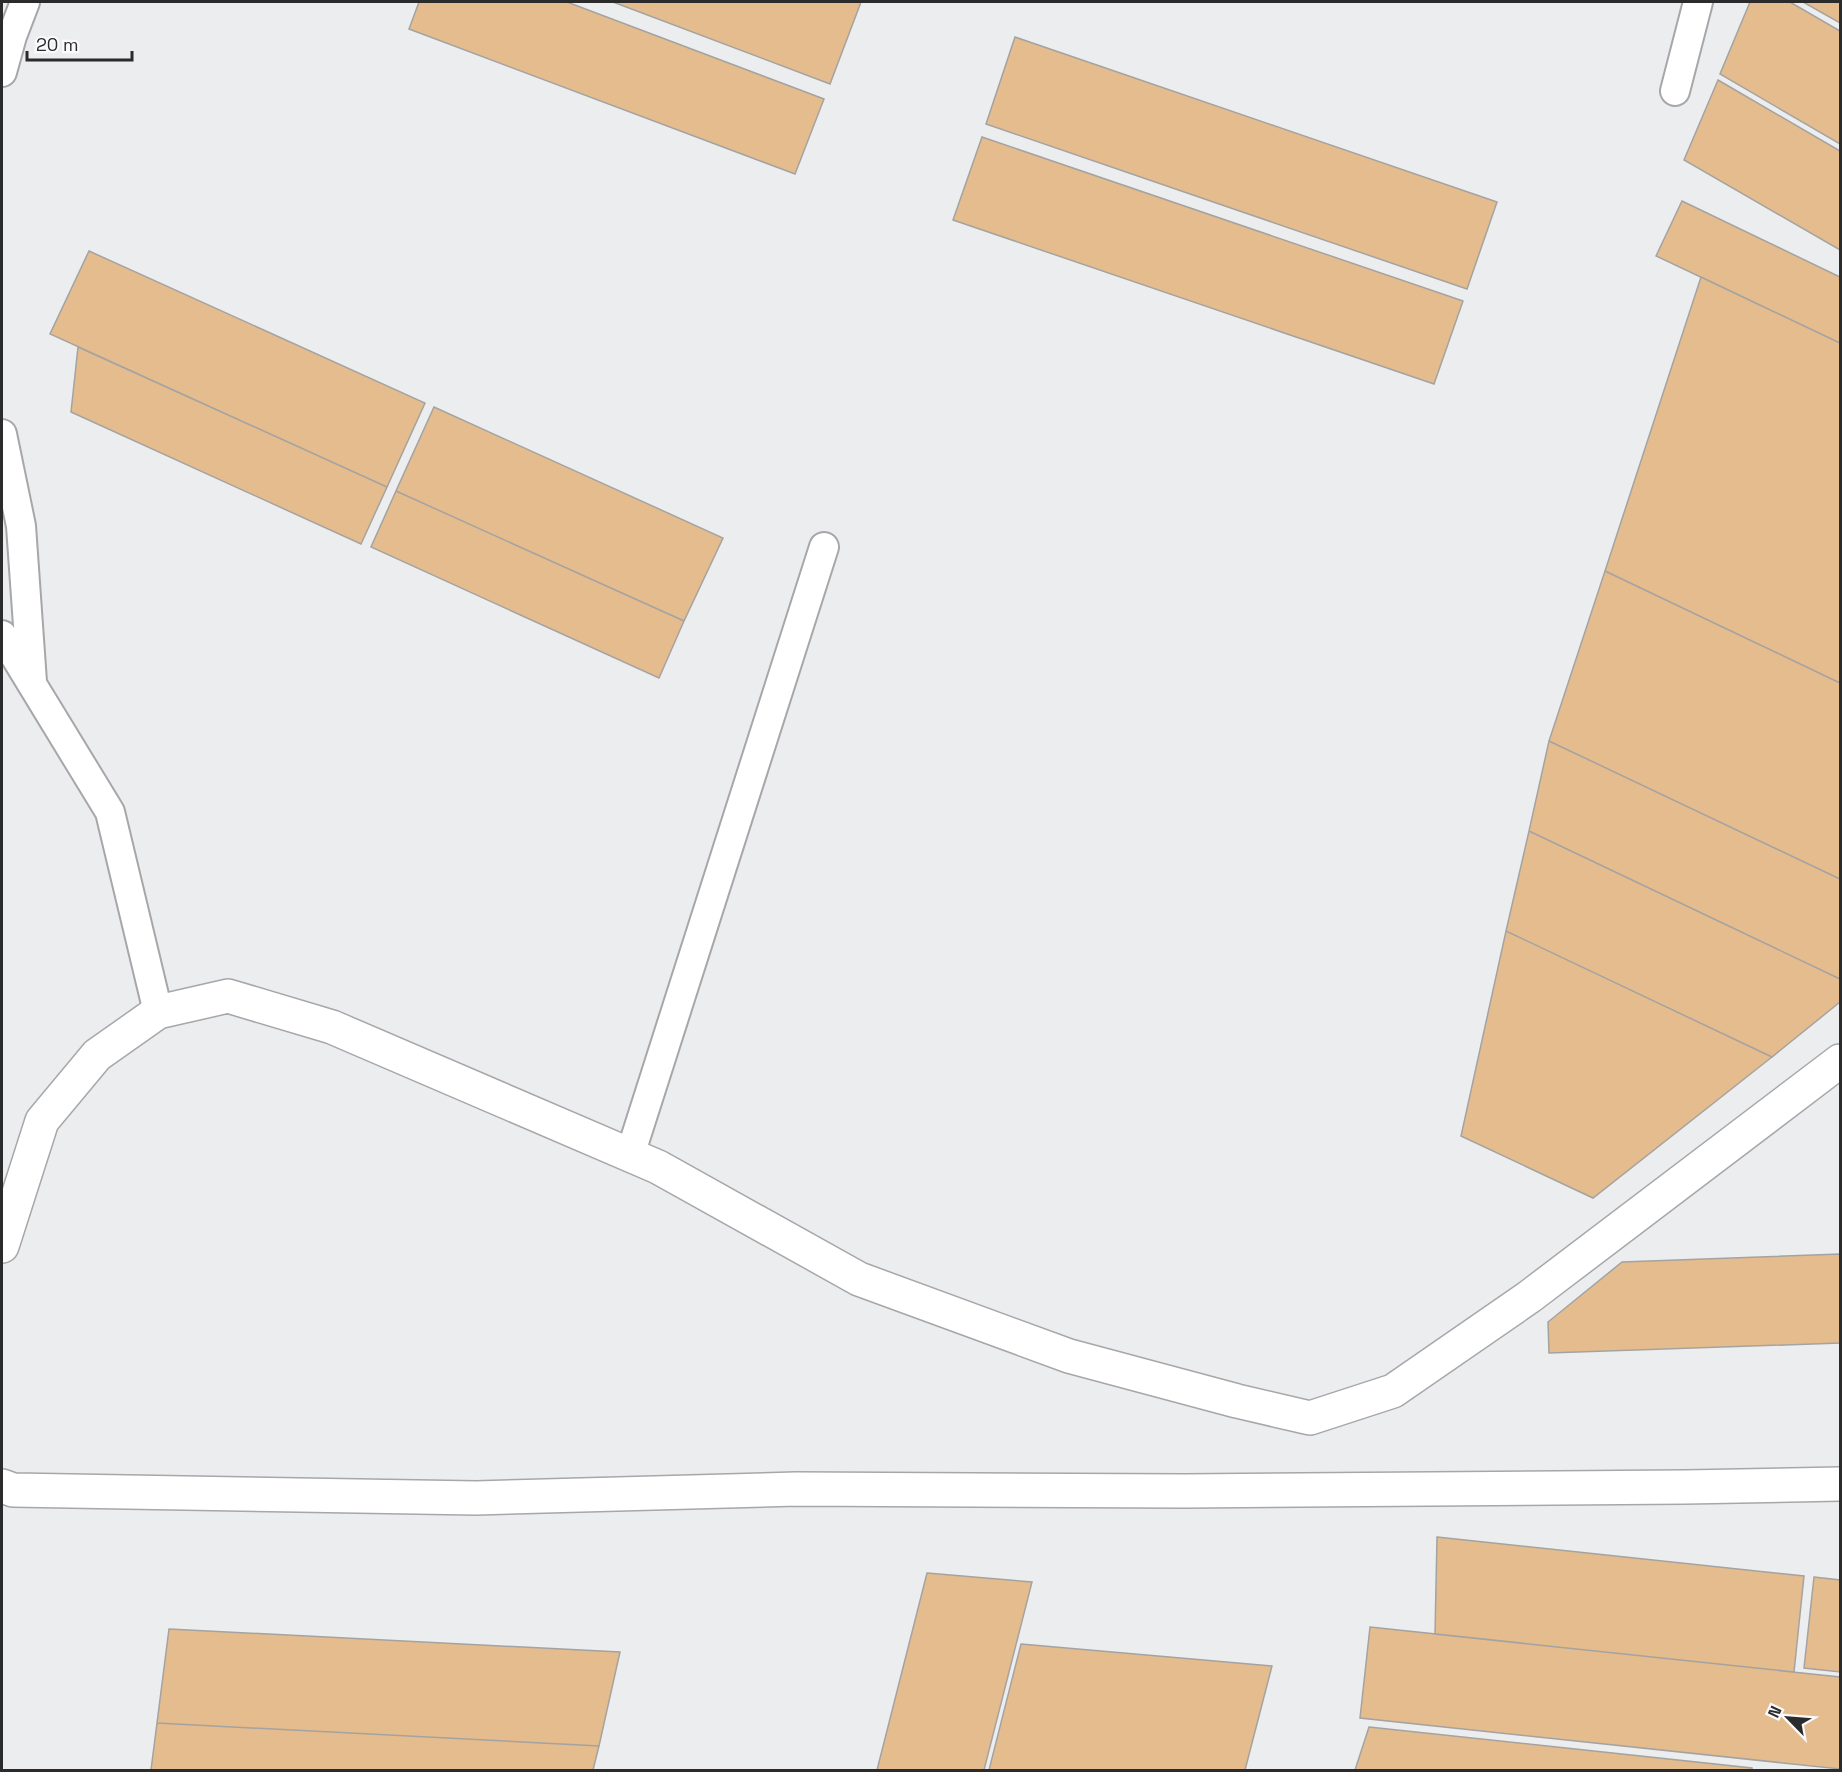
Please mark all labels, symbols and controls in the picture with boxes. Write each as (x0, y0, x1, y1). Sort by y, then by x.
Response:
scale bar (27, 24, 132, 62)
text: 20 m (36, 33, 79, 56)
north arrow (1758, 1688, 1818, 1748)
text: N (1763, 1703, 1787, 1721)

